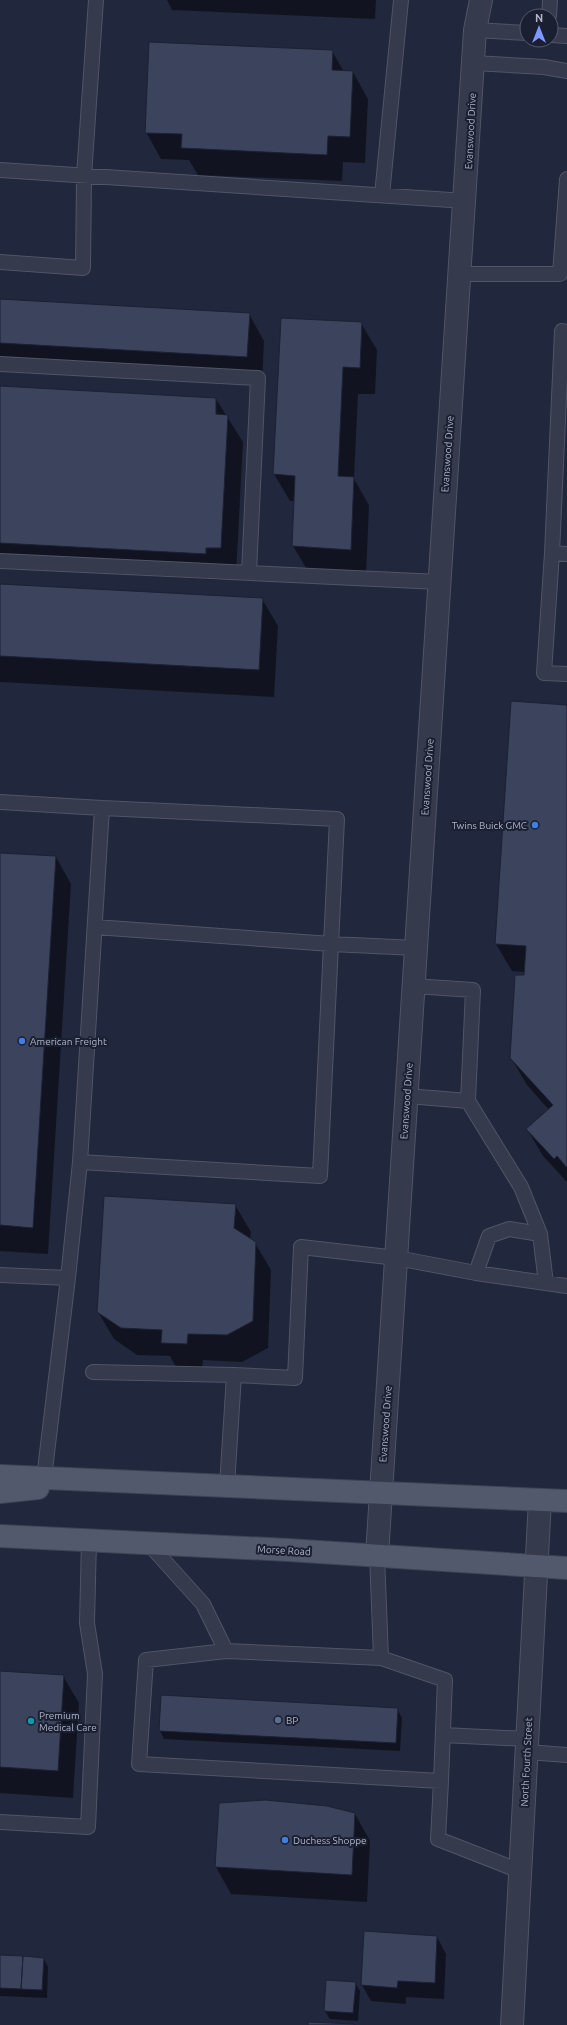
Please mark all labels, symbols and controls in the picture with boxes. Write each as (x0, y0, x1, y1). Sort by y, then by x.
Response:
north arrow (519, 8, 559, 48)
text: N (535, 12, 543, 24)
street label: Evanswood Drive (463, 92, 478, 170)
street label: Evanswood Drive (439, 415, 456, 493)
street label: Evanswood Drive (419, 738, 436, 816)
place label: Twins Buick GMC (452, 820, 527, 831)
marker: Twins Buick GMC (530, 820, 540, 830)
marker: American Freight (17, 1036, 27, 1046)
place label: American Freight (30, 1036, 107, 1047)
street label: Evanswood Drive (398, 1062, 415, 1140)
street label: Evanswood Drive (377, 1385, 394, 1463)
street label: Morse Road (257, 1544, 311, 1557)
place label: Premium Medical Care (39, 1710, 97, 1733)
marker: BP (273, 1715, 283, 1725)
place label: BP (286, 1715, 298, 1726)
marker: Premium Medical Care (26, 1716, 36, 1726)
street label: North Fourth Street (519, 1717, 534, 1807)
marker: Duchess Shoppe (280, 1835, 290, 1845)
place label: Duchess Shoppe (293, 1835, 367, 1846)

